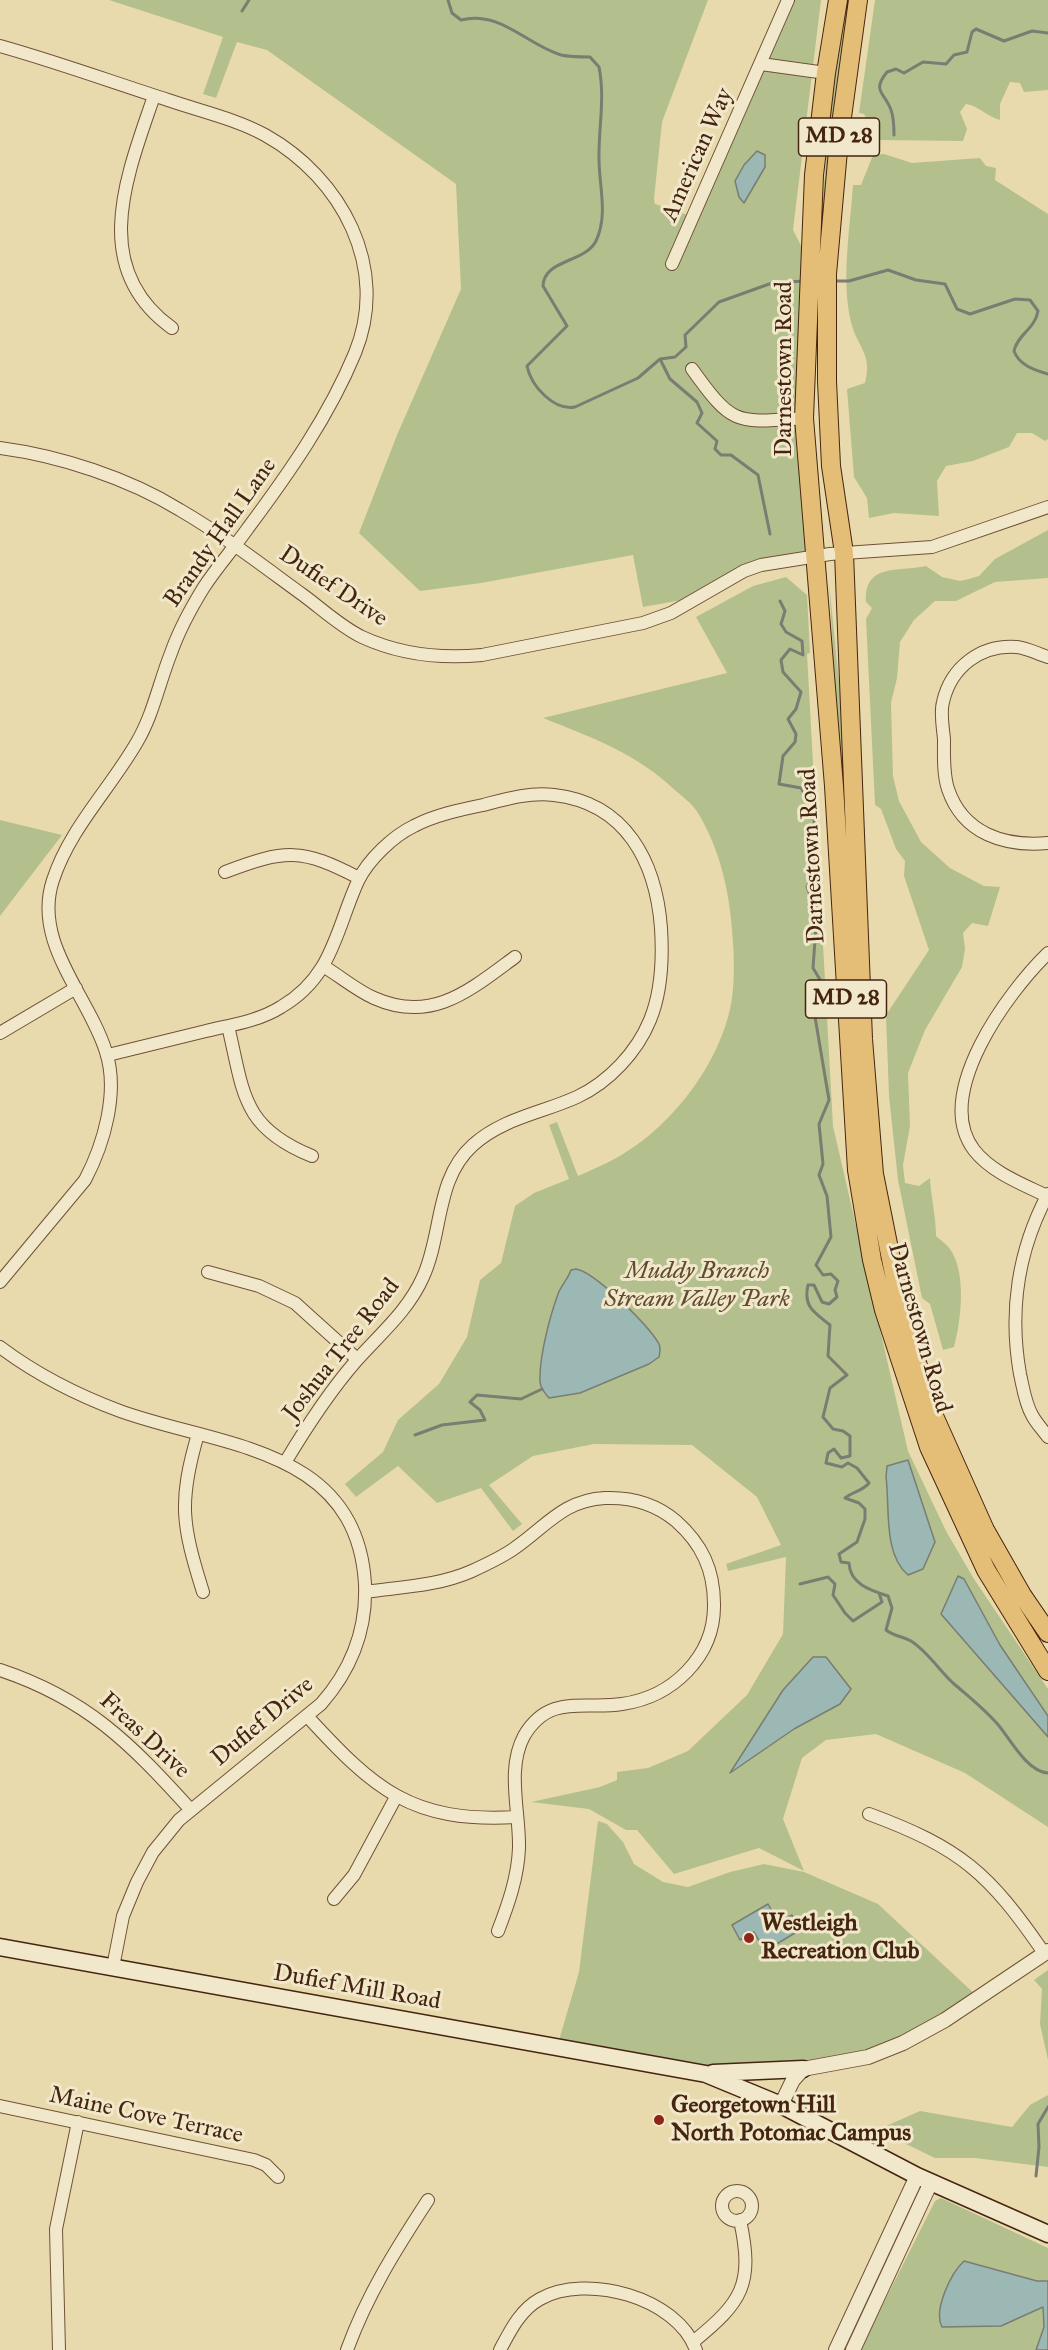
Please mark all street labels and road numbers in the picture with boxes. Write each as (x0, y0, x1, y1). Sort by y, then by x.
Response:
street label: American Way (656, 84, 740, 226)
road number: MD 28 (798, 118, 880, 156)
street label: Darnestown Road (771, 281, 799, 457)
street label: Brandy Hall Lane (159, 453, 283, 613)
street label: Dufief Drive (273, 540, 393, 634)
street label: Darnestown Road (794, 768, 832, 944)
road number: MD 28 (806, 980, 886, 1018)
street label: Darnestown Road (881, 1240, 957, 1416)
street label: Joshua Tree Road (278, 1273, 406, 1427)
street label: Dufief Drive (206, 1671, 320, 1773)
street label: Freas Drive (93, 1687, 195, 1785)
street label: Dufief Mill Road (271, 1959, 443, 2017)
street label: Maine Cove Terrace (47, 2081, 245, 2151)

